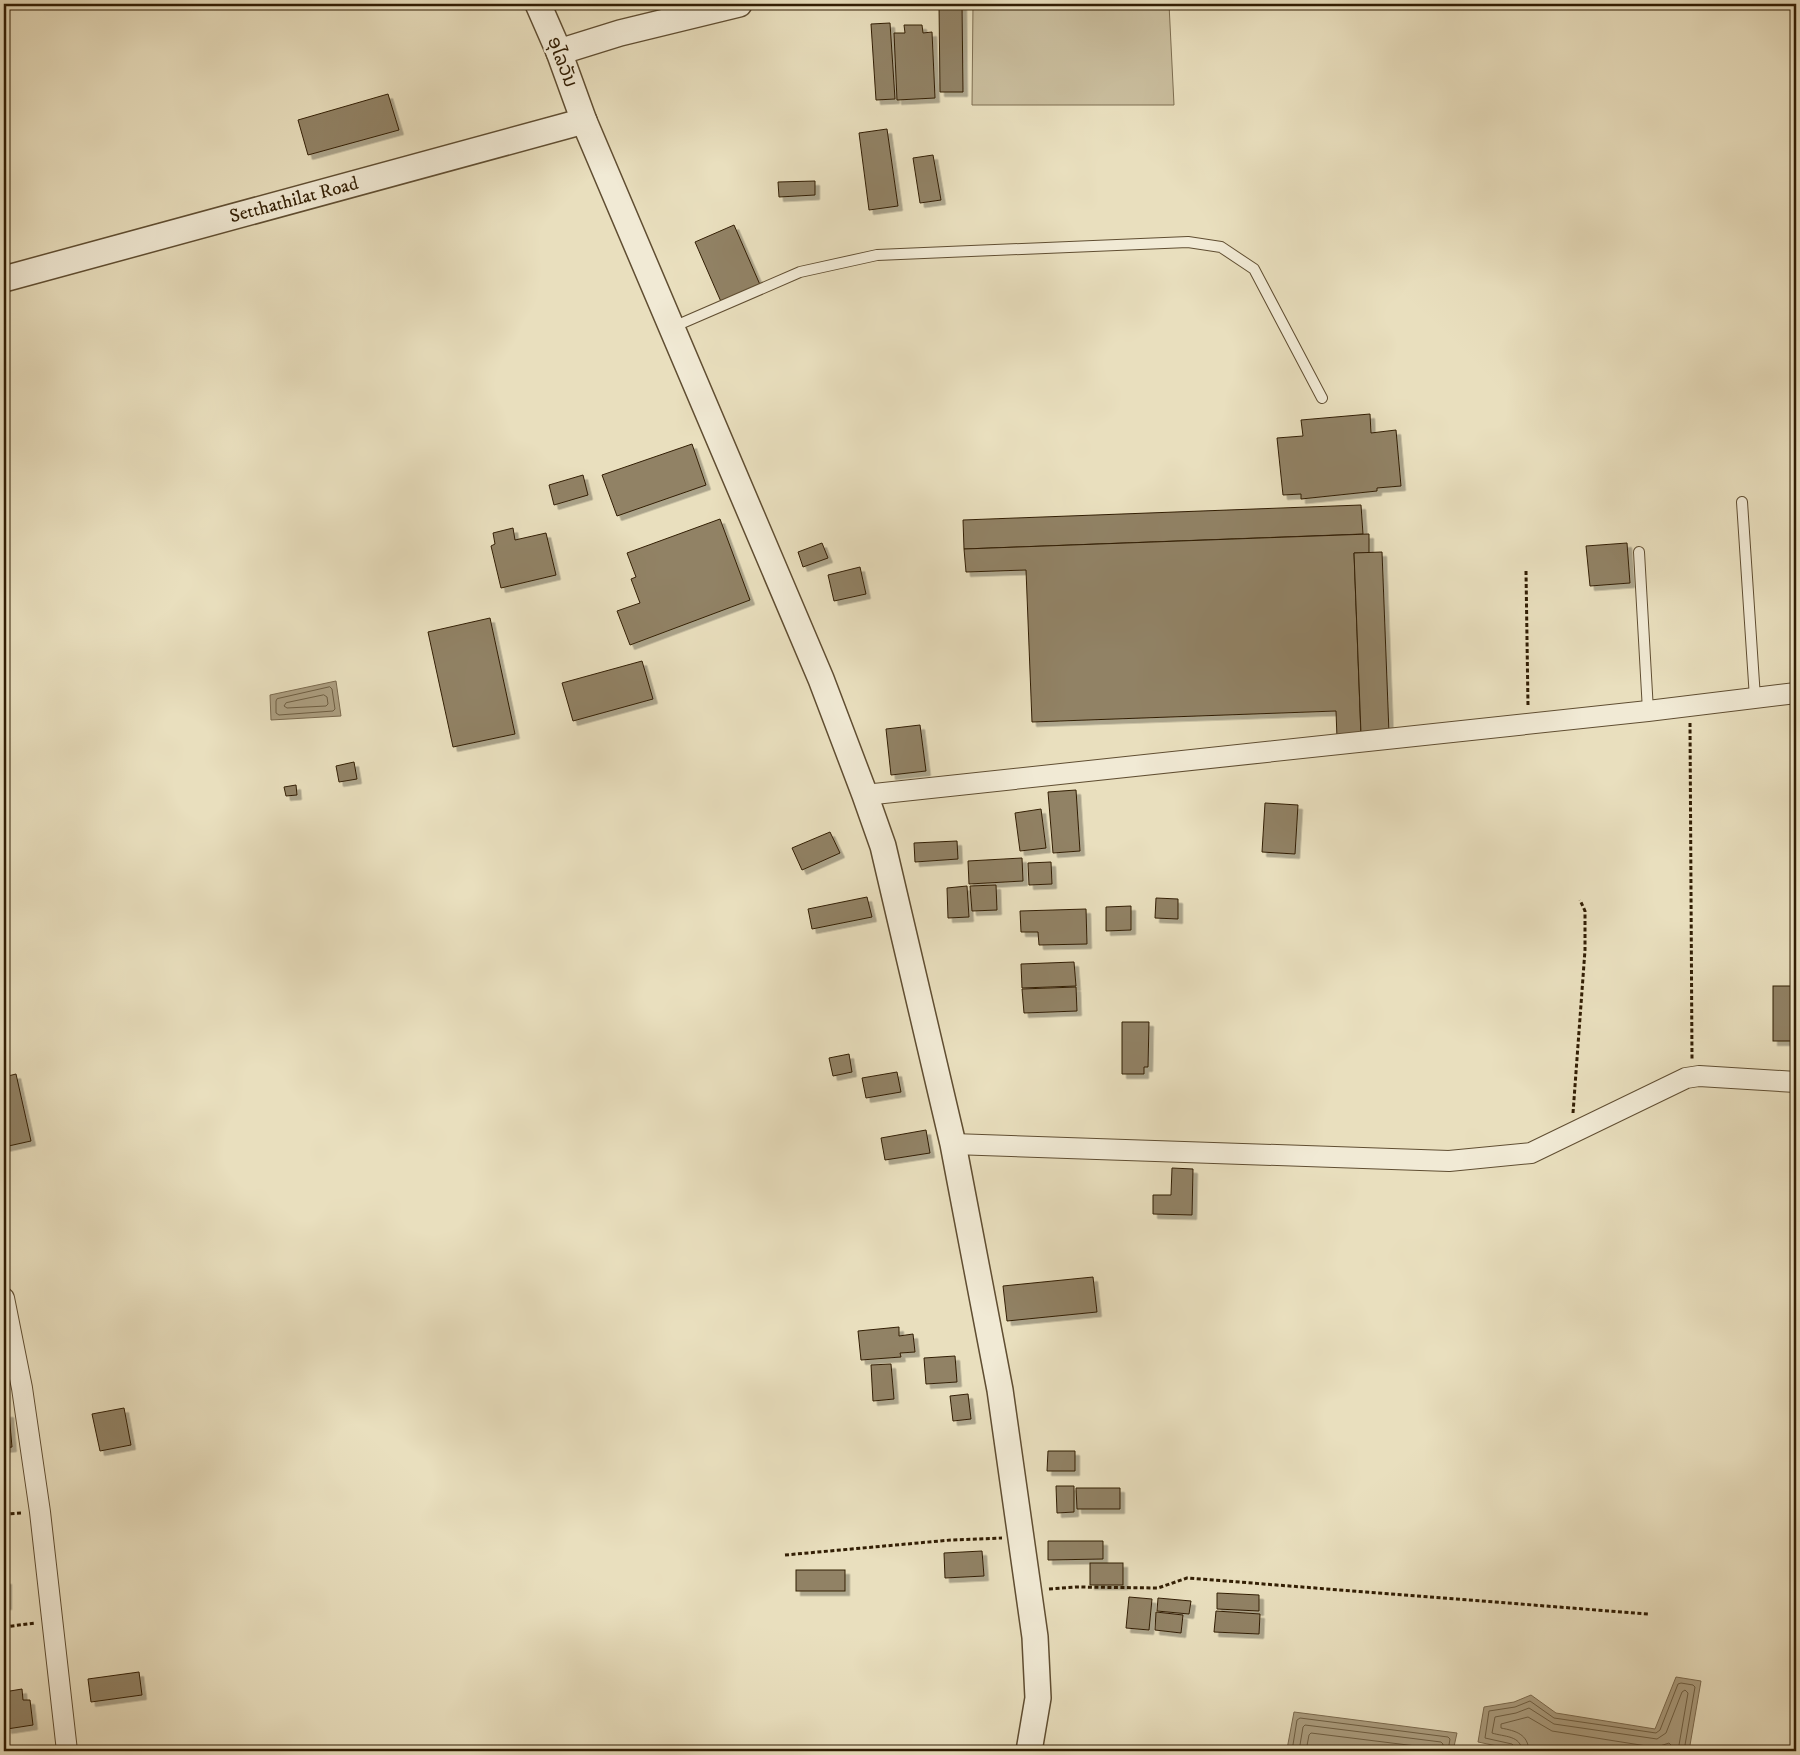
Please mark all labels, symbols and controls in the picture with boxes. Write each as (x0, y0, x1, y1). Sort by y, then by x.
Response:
street label: ອຸໄລວັນ (542, 33, 582, 91)
street label: Setthathilat Road (227, 172, 361, 228)

